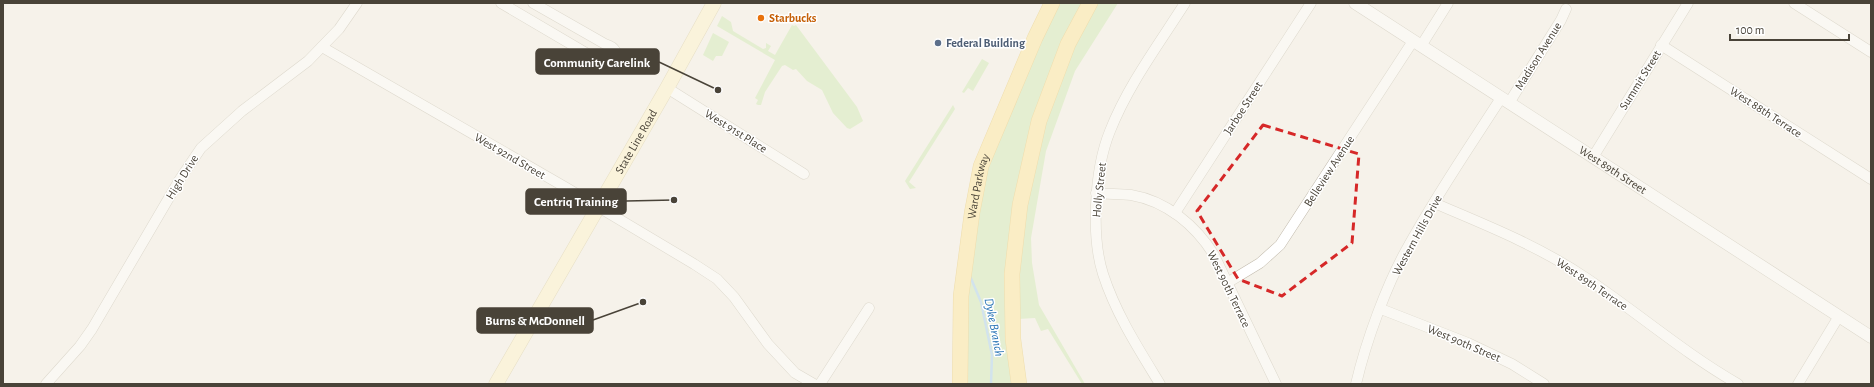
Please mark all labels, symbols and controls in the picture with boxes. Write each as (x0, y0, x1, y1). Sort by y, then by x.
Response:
place label: Starbucks (769, 12, 817, 24)
marker: Starbucks (756, 13, 766, 23)
scale bar (1730, 16, 1849, 42)
street label: Madison Avenue (1512, 20, 1564, 92)
text: 100 m (1736, 24, 1764, 36)
place label: Federal Building (946, 37, 1026, 49)
marker: Federal Building (933, 38, 943, 48)
street label: Summit Street (1617, 48, 1663, 112)
callout: Community Carelink (536, 49, 659, 74)
text: Community Carelink (544, 57, 651, 70)
street label: Jarboe Street (1221, 79, 1265, 137)
street label: West 88th Terrace (1728, 84, 1804, 140)
street label: State Line Road (613, 107, 659, 176)
street label: West 91st Place (703, 107, 769, 155)
street label: West 92nd Street (472, 131, 548, 181)
street label: Belleview Avenue (1302, 133, 1356, 209)
street label: West 89th Street (1577, 144, 1649, 196)
street label: Ward Parkway (965, 152, 992, 220)
street label: High Drive (164, 153, 200, 201)
street label: Holly Street (1090, 162, 1109, 218)
callout: Centriq Training (526, 189, 626, 214)
street label: Western Hills Drive (1390, 193, 1444, 277)
text: Centriq Training (534, 196, 619, 209)
street label: West 90th Terrace (1205, 249, 1253, 329)
street label: West 89th Terrace (1554, 256, 1630, 312)
water label: Dyke Branch (982, 297, 1006, 358)
callout: Burns & McDonnell (477, 308, 593, 333)
text: Burns & McDonnell (485, 315, 585, 328)
street label: West 90th Street (1426, 322, 1503, 364)

